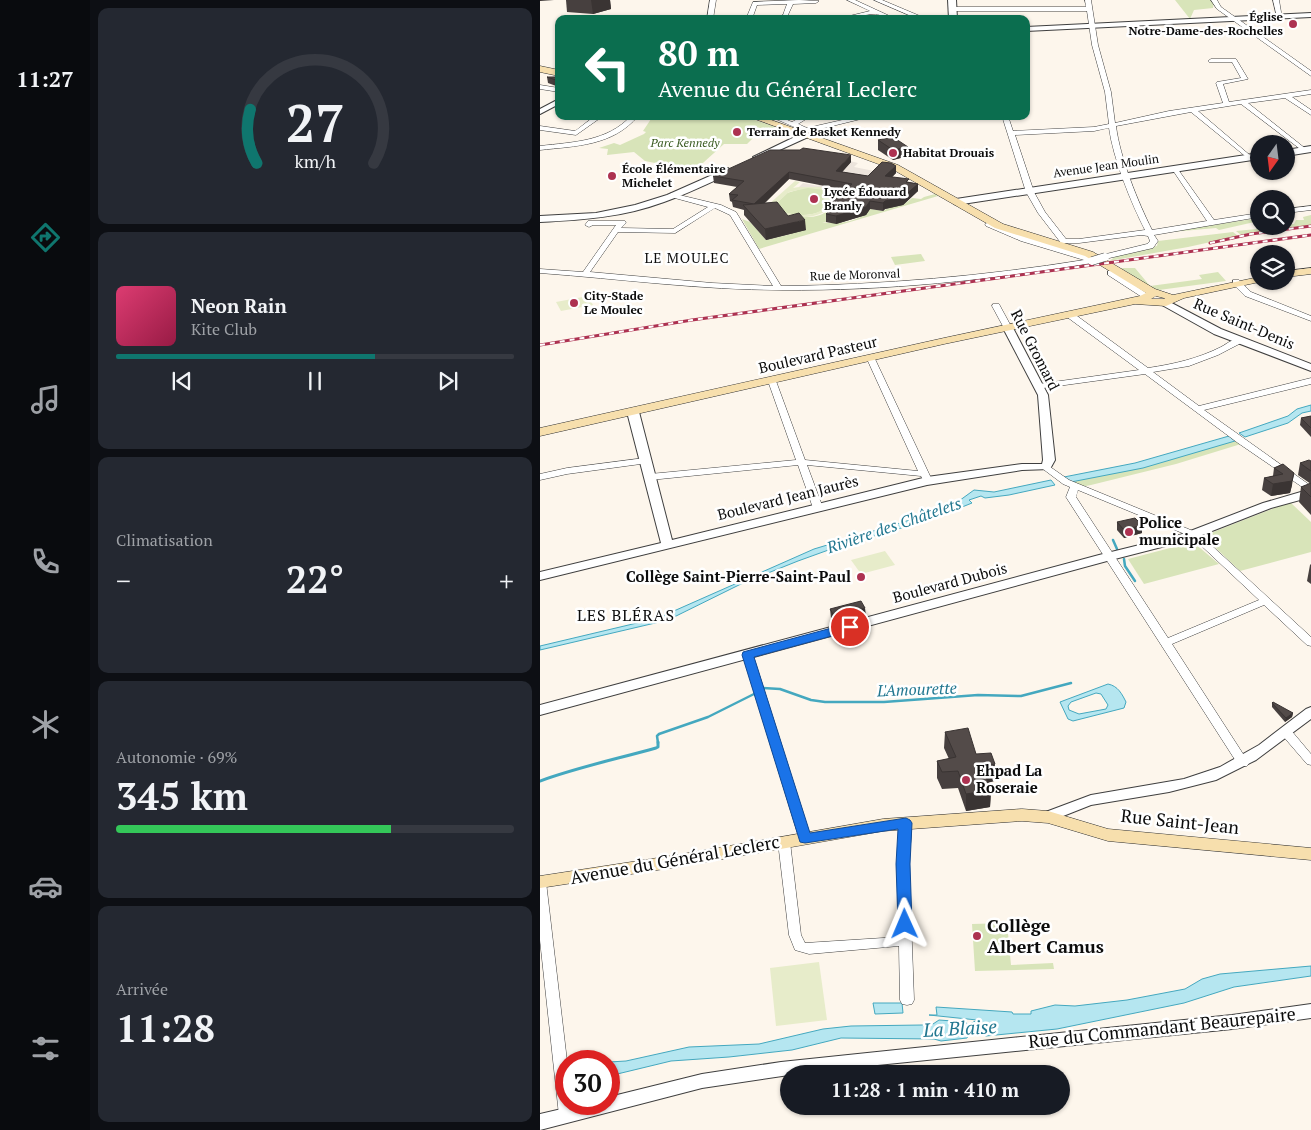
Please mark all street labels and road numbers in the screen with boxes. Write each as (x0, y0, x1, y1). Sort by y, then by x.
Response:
street label: Avenue Jean Moulin (1052, 151, 1160, 180)
street label: Rue de Moronval (810, 265, 901, 284)
street label: Rue Saint-Denis (1191, 293, 1298, 353)
street label: Rue Gromard (1007, 306, 1065, 393)
street label: Boulevard Pasteur (756, 331, 879, 377)
street label: Boulevard Jean Jaurès (715, 470, 860, 524)
street label: Boulevard Dubois (890, 557, 1009, 607)
street label: Rue Saint-Jean (1120, 803, 1241, 839)
street label: Avenue du Général Leclerc (568, 829, 781, 889)
street label: Rue du Commandant Beaurepaire (1027, 1001, 1297, 1053)

